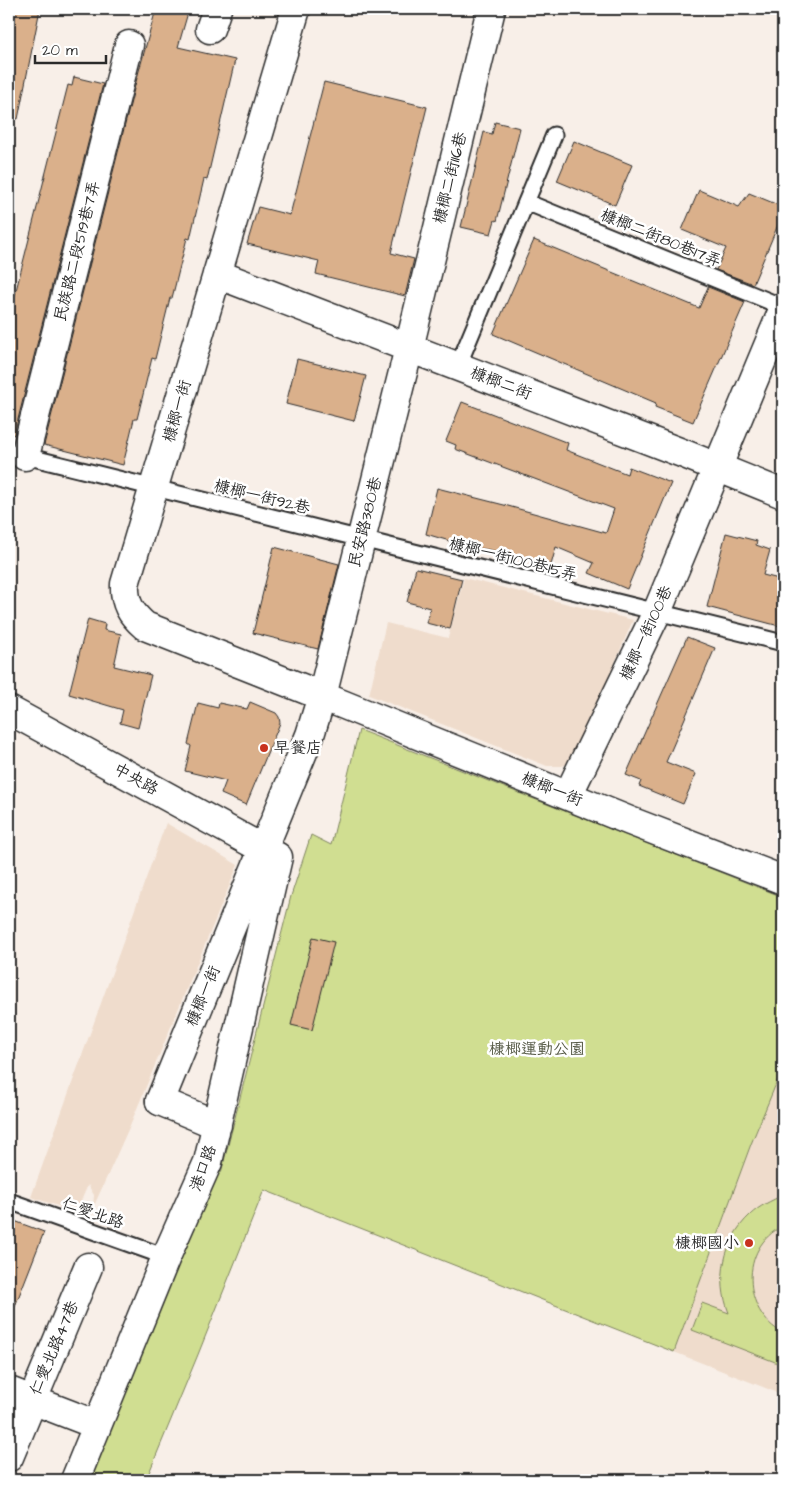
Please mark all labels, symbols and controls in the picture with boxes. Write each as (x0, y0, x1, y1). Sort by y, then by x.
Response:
scale bar (35, 32, 106, 64)
text: 20 m (42, 40, 78, 61)
street label: 槺榔二街116巷 (428, 130, 472, 226)
street label: 民族路二段519巷7弄 (49, 178, 105, 324)
street label: 槺榔二街80巷17弄 (597, 204, 725, 272)
street label: 槺榔二街 (467, 361, 535, 405)
street label: 槺榔一街 (158, 377, 196, 445)
street label: 槺榔一街92巷 (212, 474, 312, 520)
street label: 民安路380巷 (343, 474, 387, 570)
street label: 槺榔一街100巷15弄 (446, 532, 580, 586)
street label: 槺榔一街100巷 (614, 582, 678, 684)
place label: 早餐店 (274, 737, 322, 759)
marker: 早餐店 (258, 742, 270, 754)
street label: 中央路 (110, 758, 162, 800)
street label: 槺榔一街 (518, 767, 586, 811)
street label: 槺榔一街 (180, 962, 226, 1030)
park label: 槺榔運動公園 (489, 1038, 585, 1060)
street label: 港口路 (184, 1142, 222, 1194)
street label: 仁愛北路 (59, 1192, 127, 1234)
place label: 槺榔國小 (675, 1232, 739, 1254)
marker: 槺榔國小 (743, 1237, 755, 1249)
street label: 仁愛北路47巷 (24, 1297, 84, 1399)

